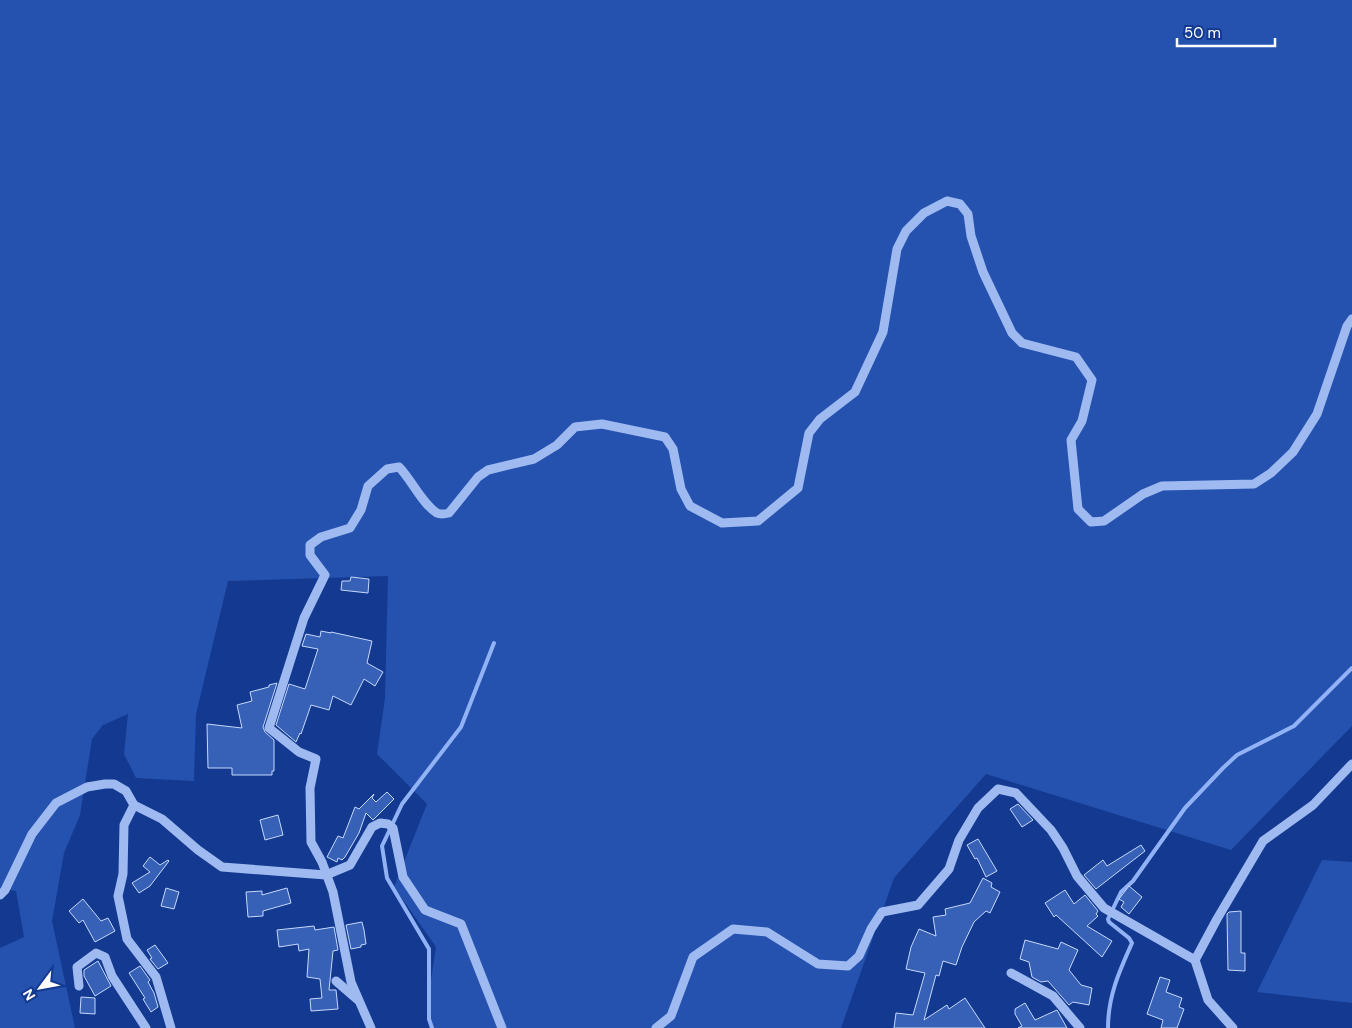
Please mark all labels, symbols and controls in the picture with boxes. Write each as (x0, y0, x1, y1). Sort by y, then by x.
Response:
scale bar (1177, 15, 1274, 47)
text: 50 m (1184, 23, 1221, 43)
north arrow (15, 963, 65, 1013)
text: N (19, 986, 39, 1004)

